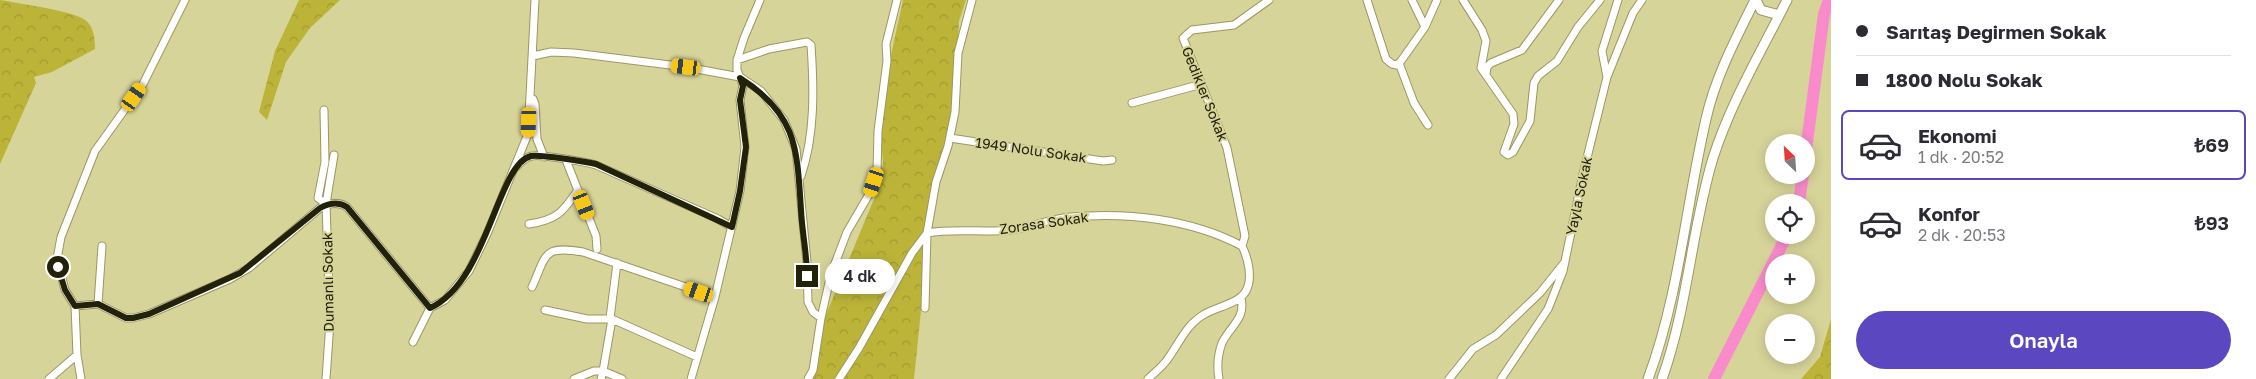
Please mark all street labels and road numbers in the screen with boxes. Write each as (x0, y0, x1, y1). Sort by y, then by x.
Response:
street label: Gedikler Sokak (1179, 44, 1232, 144)
street label: 1949 Nolu Sokak (974, 133, 1088, 166)
street label: Yayla Sokak (1562, 155, 1595, 237)
street label: Zorasa Sokak (998, 208, 1090, 237)
street label: Dumanlı Sokak (318, 232, 337, 332)

